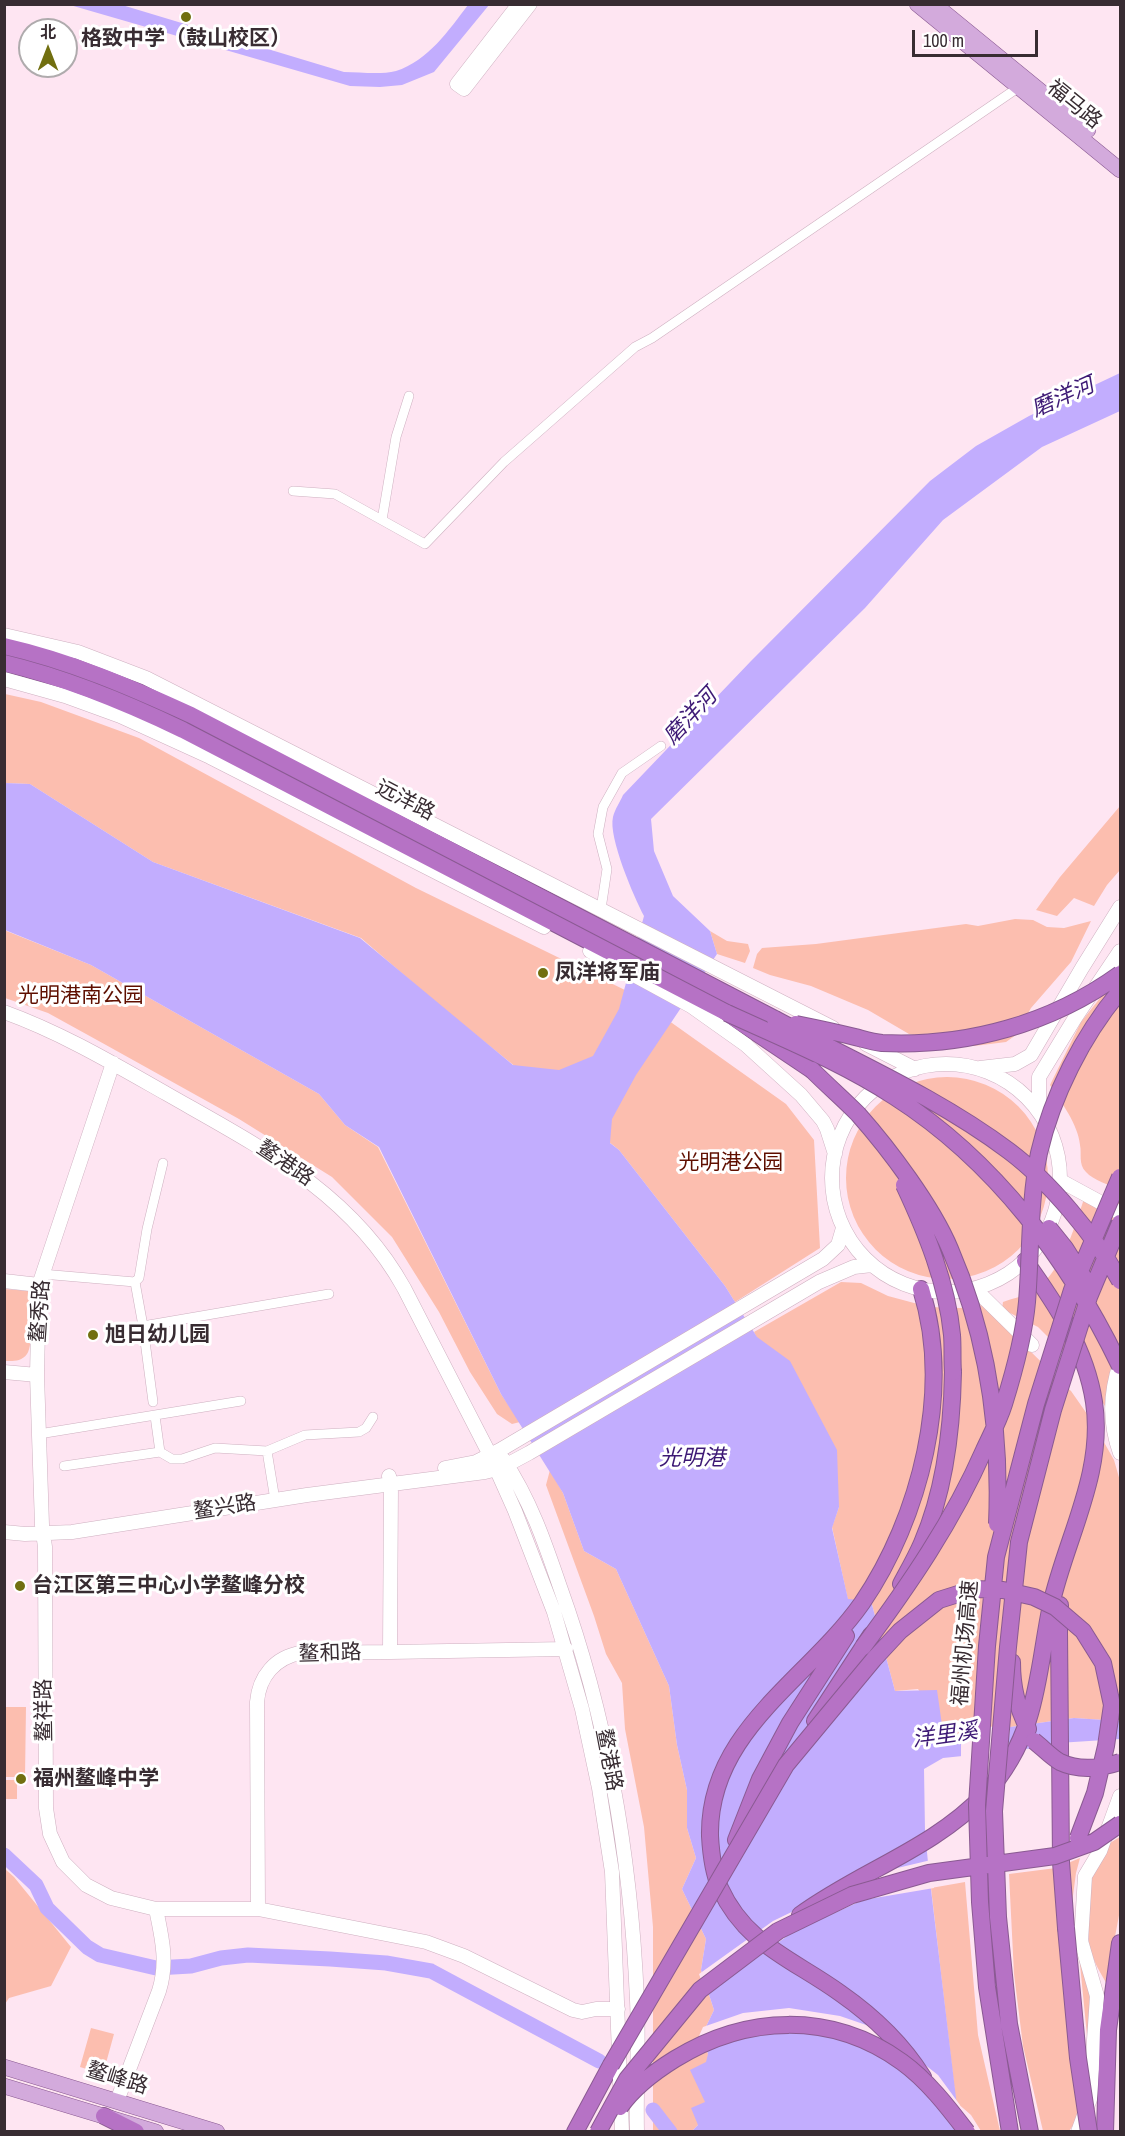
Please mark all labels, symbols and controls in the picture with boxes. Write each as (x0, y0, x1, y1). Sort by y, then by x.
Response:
marker: 格致中学（鼓山校区） (179, 10, 193, 24)
north arrow (18, 18, 78, 78)
scale bar (915, 18, 1041, 56)
text: 北 (40, 21, 56, 43)
place label: 格致中学（鼓山校区） (81, 26, 291, 52)
text: 100 m (923, 28, 964, 53)
street label: 福马路 (1042, 75, 1106, 135)
water label: 磨洋河 (1027, 373, 1099, 423)
water label: 磨洋河 (659, 684, 723, 750)
street label: 远洋路 (371, 775, 439, 827)
place label: 凤洋将军庙 (555, 960, 660, 986)
marker: 凤洋将军庙 (536, 966, 550, 980)
park label: 光明港南公园 (18, 983, 144, 1009)
street label: 鳌港路 (252, 1136, 318, 1192)
park label: 光明港公园 (679, 1150, 783, 1176)
street label: 鳌秀路 (26, 1279, 56, 1343)
place label: 旭日幼儿园 (105, 1322, 210, 1348)
marker: 旭日幼儿园 (86, 1328, 100, 1342)
water label: 光明港 (659, 1446, 725, 1472)
street label: 鳌兴路 (192, 1491, 258, 1525)
place label: 台江区第三中心小学鳌峰分校 (32, 1573, 305, 1599)
marker: 台江区第三中心小学鳌峰分校 (13, 1579, 27, 1593)
street label: 福州机场高速 (948, 1579, 984, 1707)
street label: 鳌和路 (298, 1640, 362, 1668)
street label: 鳌祥路 (32, 1678, 58, 1742)
water label: 洋里溪 (910, 1718, 980, 1754)
street label: 鳌港路 (590, 1727, 626, 1793)
place label: 福州鳌峰中学 (33, 1766, 159, 1792)
marker: 福州鳌峰中学 (14, 1772, 28, 1786)
street label: 鳌峰路 (83, 2058, 151, 2100)

